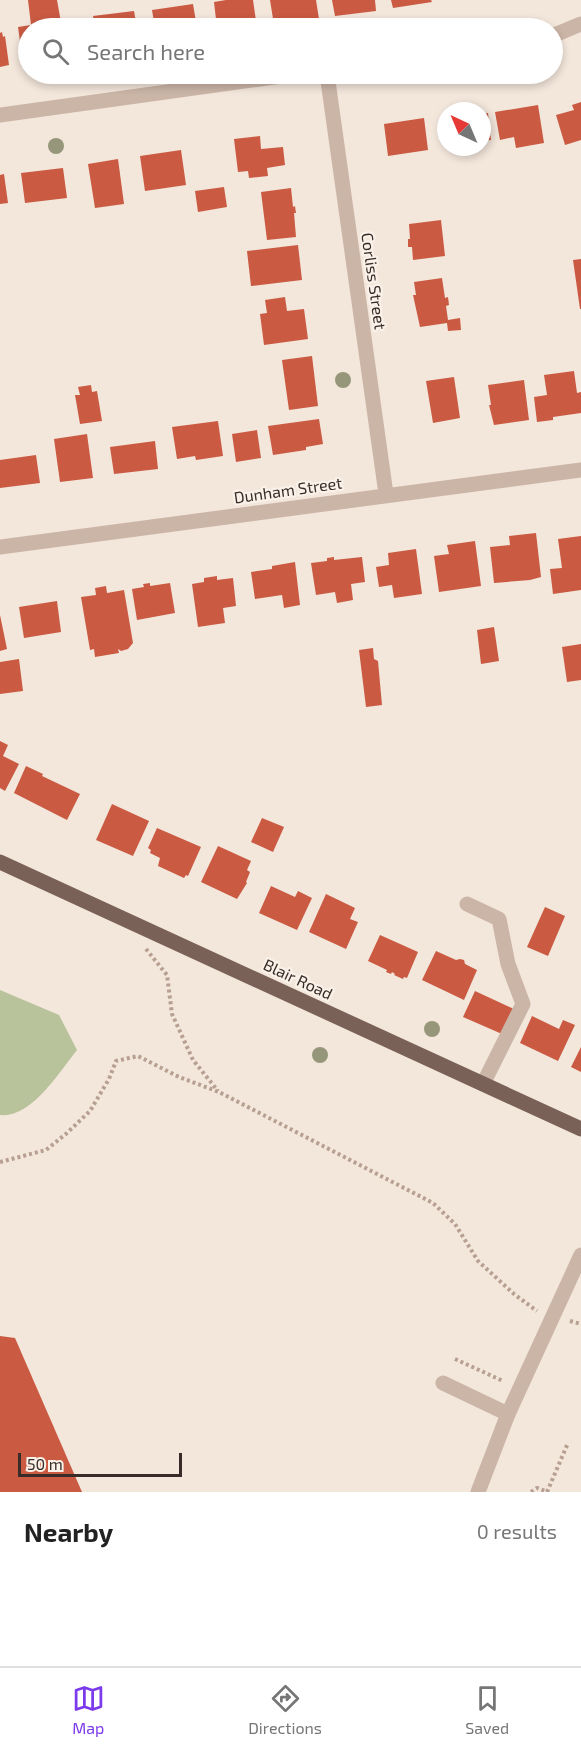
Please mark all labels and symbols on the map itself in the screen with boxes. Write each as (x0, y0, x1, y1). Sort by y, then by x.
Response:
north arrow (437, 102, 491, 156)
street label: Corliss Street (358, 231, 391, 331)
street label: Dunham Street (233, 473, 343, 507)
street label: Blair Road (261, 954, 336, 1003)
scale bar (18, 1450, 182, 1478)

